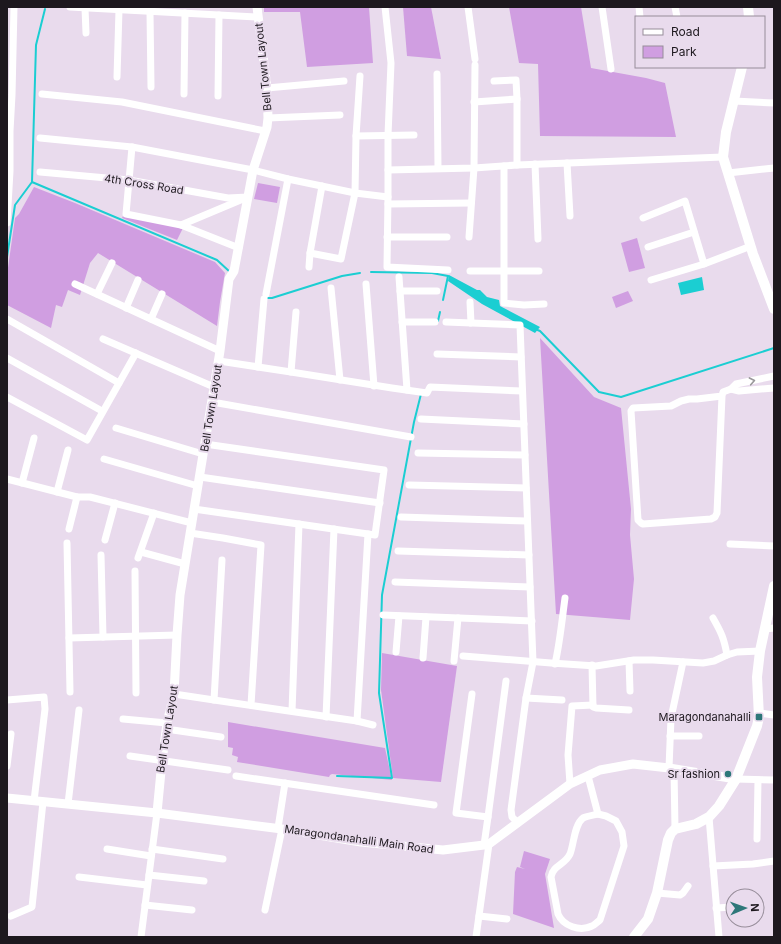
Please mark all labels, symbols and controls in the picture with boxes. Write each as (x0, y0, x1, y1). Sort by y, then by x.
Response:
legend (635, 16, 765, 68)
street label: Bell Town Layout (251, 22, 275, 112)
text: Road (671, 24, 700, 39)
text: Park (671, 44, 697, 59)
street label: 4th Cross Road (103, 171, 185, 197)
street label: Bell Town Layout (197, 363, 225, 453)
one-way arrow (748, 377, 755, 385)
street label: Bell Town Layout (153, 684, 181, 774)
place label: Maragondanahalli (658, 710, 751, 724)
marker: Maragondanahalli (754, 712, 764, 722)
place label: Sr fashion (668, 767, 720, 781)
marker: Sr fashion (723, 769, 733, 779)
street label: Maragondanahalli Main Road (283, 822, 435, 856)
north arrow (725, 888, 765, 928)
text: N (748, 903, 762, 912)

